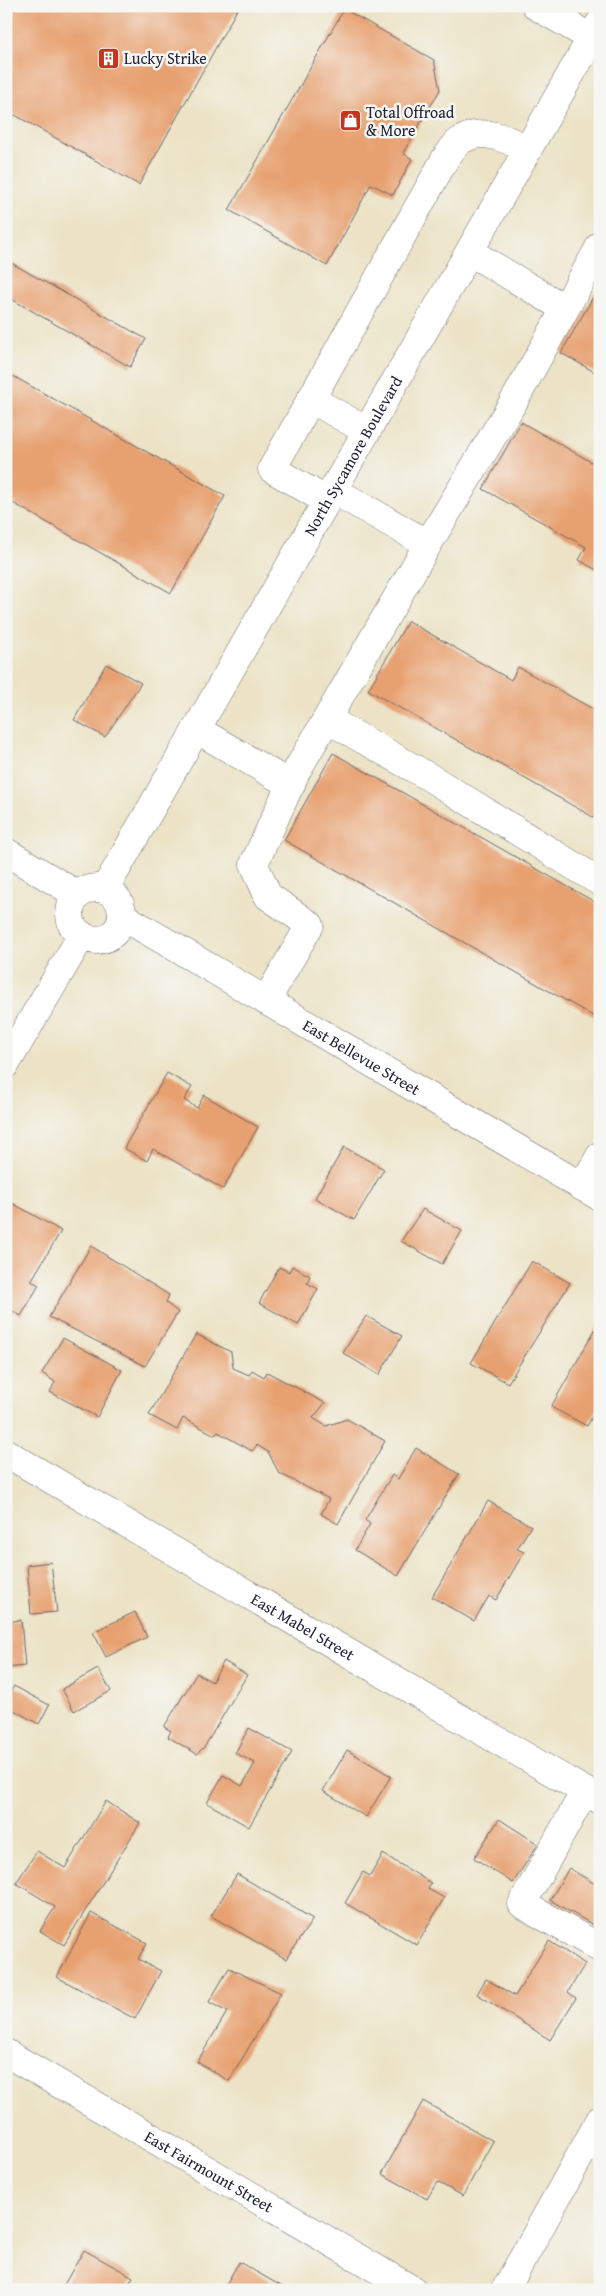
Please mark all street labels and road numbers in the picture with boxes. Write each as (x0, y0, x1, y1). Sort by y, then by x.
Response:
street label: North Sycamore Boulevard (297, 371, 408, 540)
street label: East Bellevue Street (298, 1013, 425, 1101)
street label: East Mabel Street (247, 1587, 360, 1666)
street label: East Fairmount Street (140, 2124, 278, 2218)

